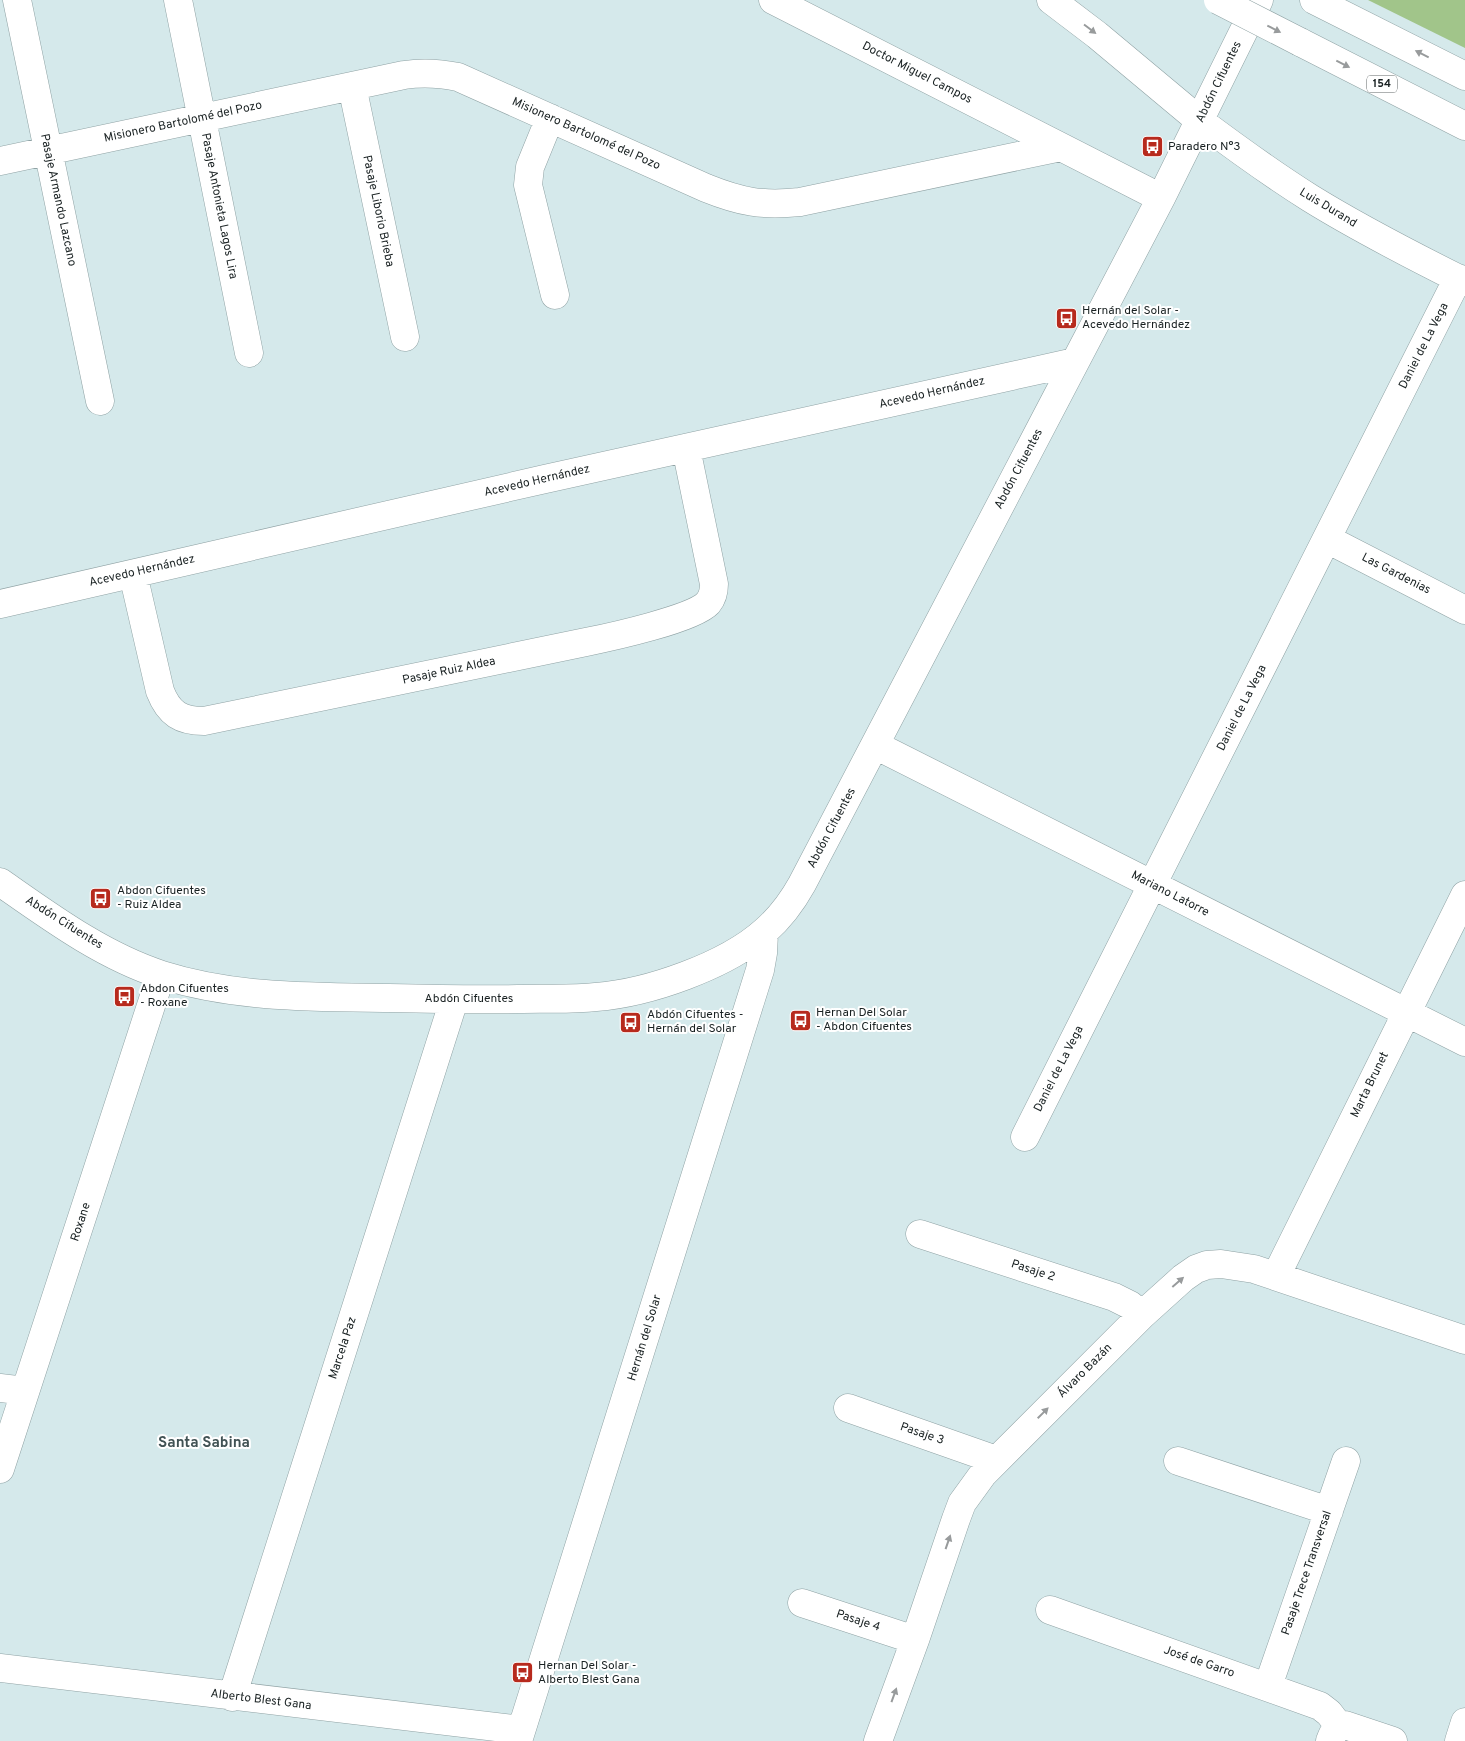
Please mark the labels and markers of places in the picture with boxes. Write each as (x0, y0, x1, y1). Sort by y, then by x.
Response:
bus stop icon: Paradero N°3 (1140, 135, 1164, 159)
place label: Paradero N°3 (1168, 139, 1241, 155)
place label: Hernán del Solar - Acevedo Hernández (1082, 303, 1190, 333)
bus stop icon: Hernán del Solar - Acevedo Hernández (1054, 306, 1078, 330)
place label: Abdon Cifuentes - Ruiz Aldea (117, 883, 206, 913)
bus stop icon: Abdon Cifuentes - Ruiz Aldea (89, 886, 113, 910)
place label: Abdon Cifuentes - Roxane (140, 981, 229, 1011)
bus stop icon: Abdon Cifuentes - Roxane (112, 984, 136, 1008)
place label: Hernan Del Solar - Abdon Cifuentes (816, 1005, 912, 1035)
place label: Abdón Cifuentes - Hernán del Solar (647, 1007, 743, 1037)
bus stop icon: Hernan Del Solar - Abdon Cifuentes (788, 1008, 812, 1032)
bus stop icon: Abdón Cifuentes - Hernán del Solar (619, 1010, 643, 1034)
place label: Hernan Del Solar - Alberto Blest Gana (538, 1658, 640, 1688)
bus stop icon: Hernan Del Solar - Alberto Blest Gana (510, 1661, 534, 1685)

